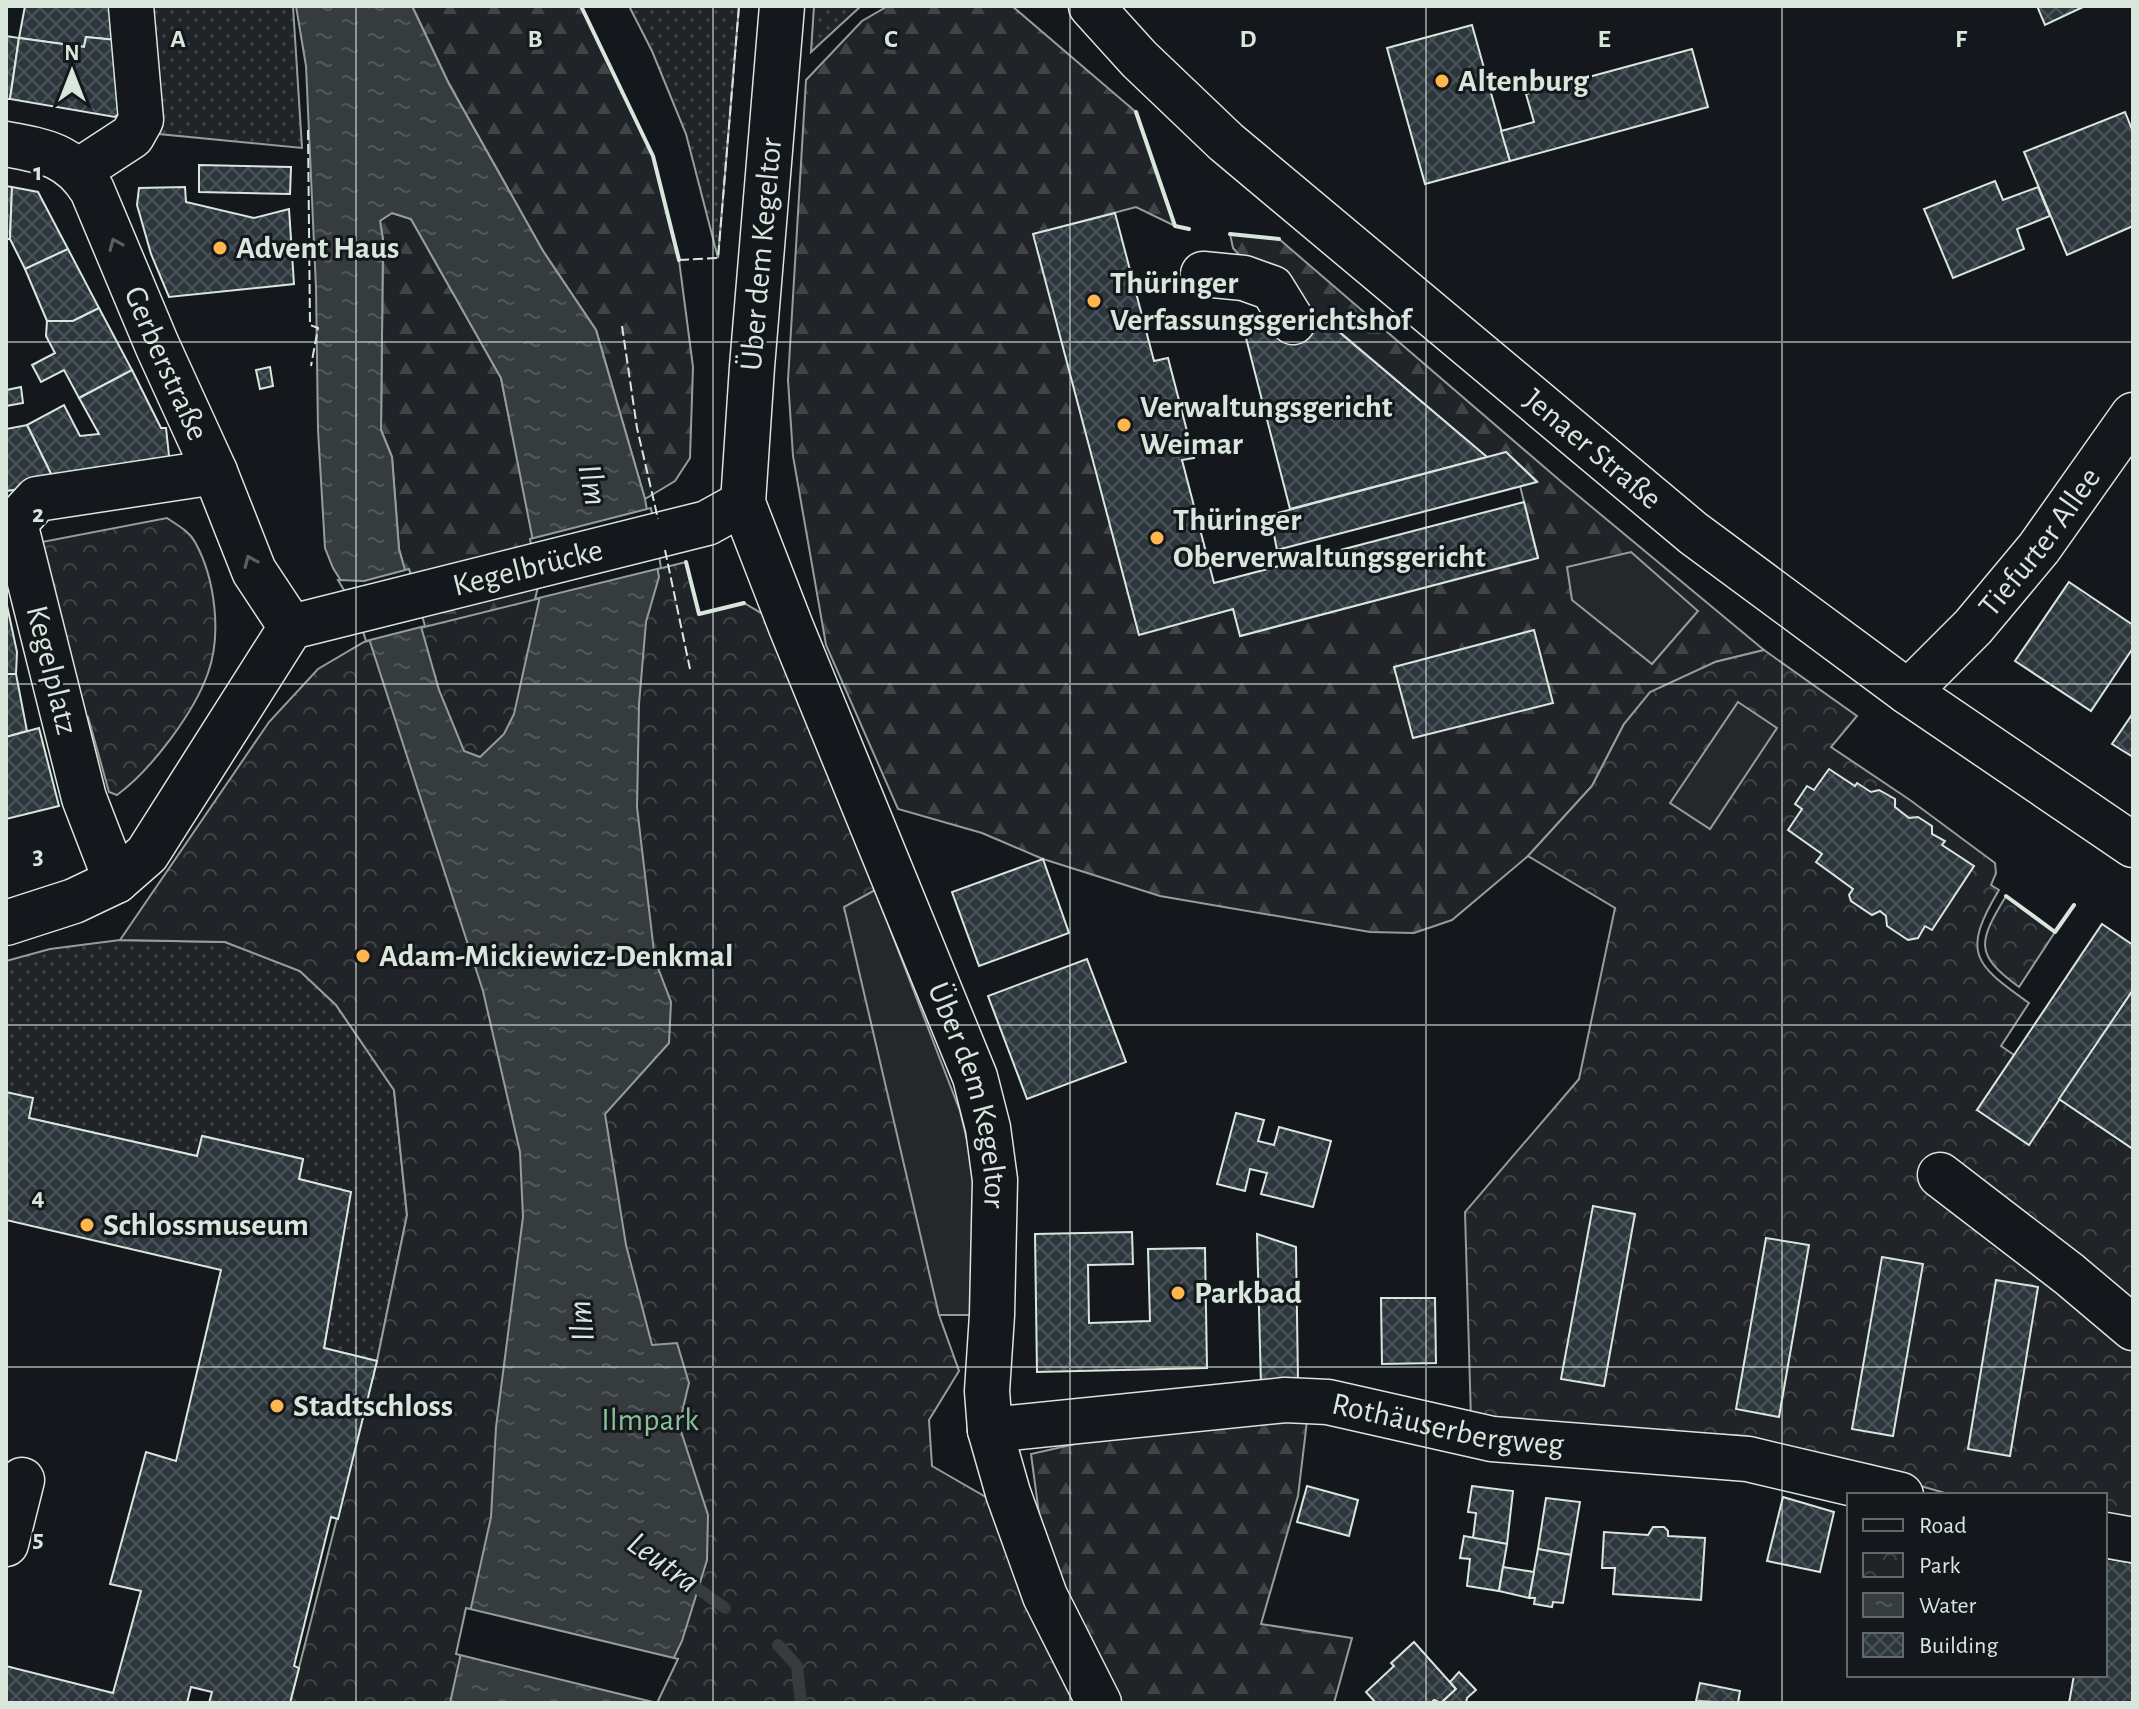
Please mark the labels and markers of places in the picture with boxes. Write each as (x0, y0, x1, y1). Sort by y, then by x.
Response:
place label: Altenburg (1458, 65, 1590, 97)
marker: Altenburg (1433, 72, 1451, 90)
place label: Advent Haus (236, 232, 399, 264)
marker: Advent Haus (211, 239, 229, 257)
place label: Thüringer Verfassungsgerichtshof (1110, 267, 1414, 336)
marker: Thüringer Verfassungsgerichtshof (1085, 292, 1103, 310)
place label: Verwaltungsgericht Weimar (1140, 391, 1393, 460)
marker: Verwaltungsgericht Weimar (1115, 416, 1133, 434)
place label: Thüringer Oberverwaltungsgericht (1173, 504, 1486, 573)
marker: Thüringer Oberverwaltungsgericht (1148, 529, 1166, 547)
place label: Adam-Mickiewicz-Denkmal (379, 940, 733, 972)
marker: Adam-Mickiewicz-Denkmal (354, 947, 372, 965)
place label: Schlossmuseum (103, 1209, 309, 1241)
marker: Schlossmuseum (78, 1216, 96, 1234)
place label: Parkbad (1194, 1277, 1302, 1309)
marker: Parkbad (1169, 1284, 1187, 1302)
place label: Stadtschloss (293, 1390, 453, 1422)
marker: Stadtschloss (268, 1397, 286, 1415)

